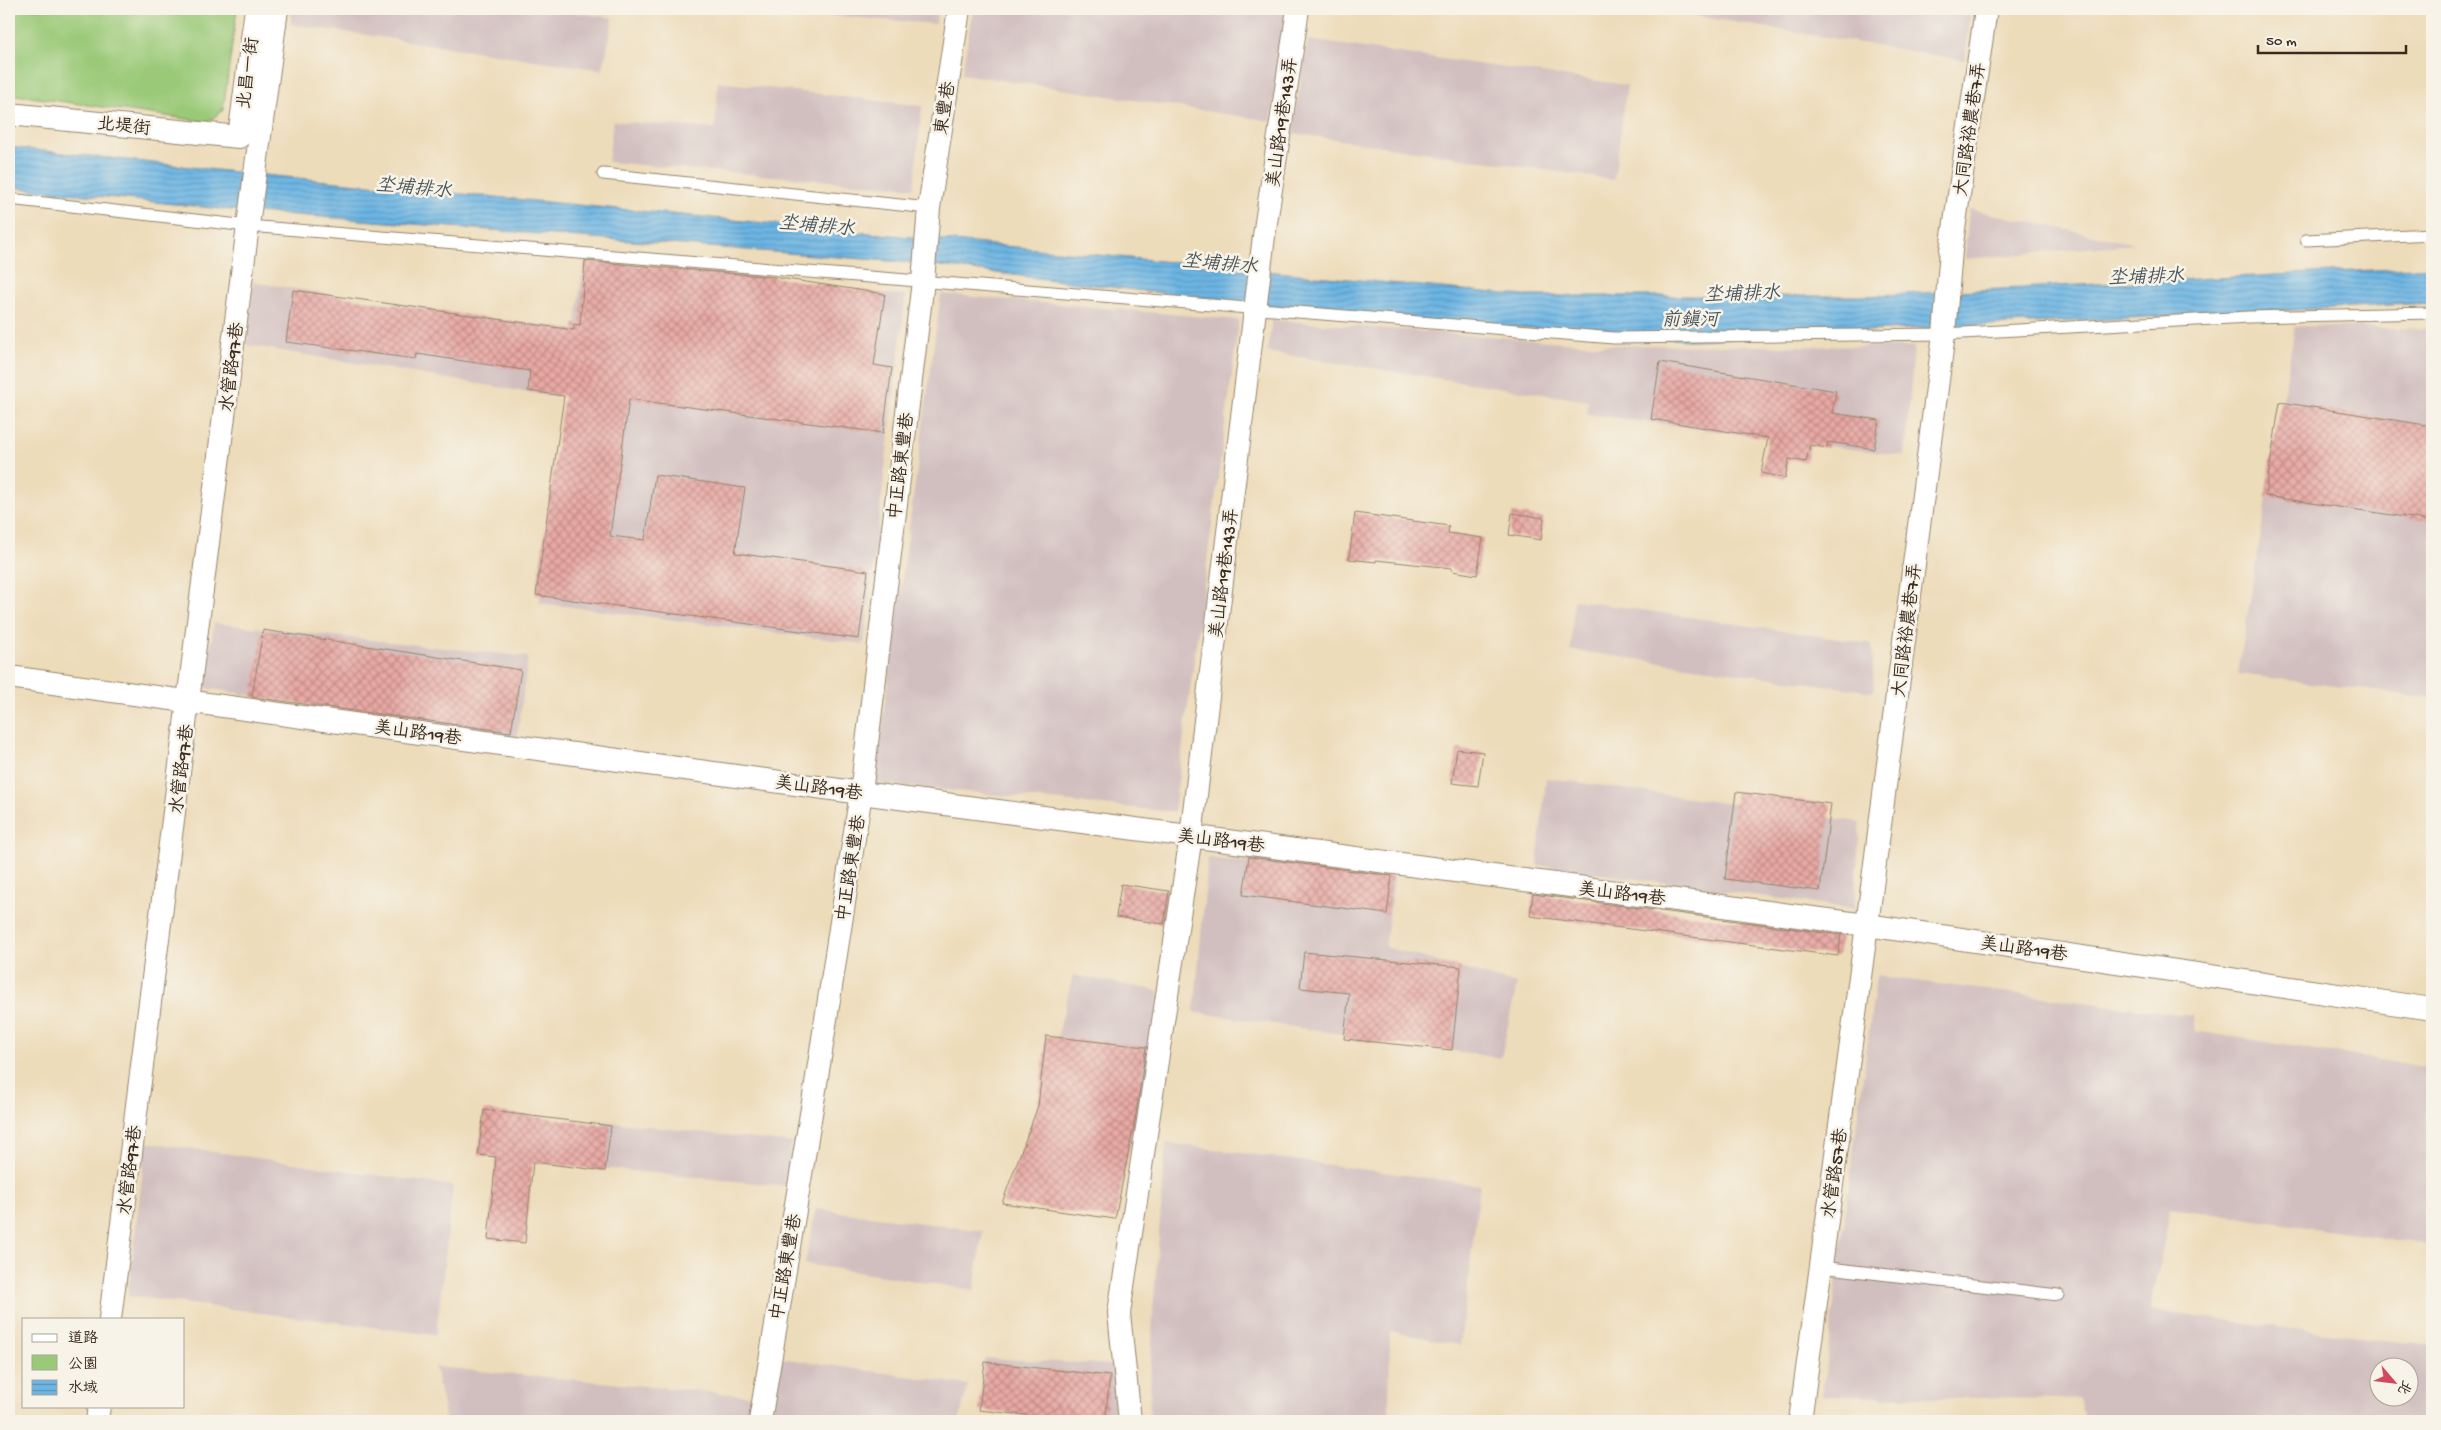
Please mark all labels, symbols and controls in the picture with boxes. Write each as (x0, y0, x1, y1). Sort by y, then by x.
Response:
scale bar (2258, 22, 2406, 54)
text: 50 m (2266, 33, 2297, 51)
street label: 北昌一街 (234, 36, 264, 110)
street label: 美山路19巷143弄 (1263, 56, 1303, 189)
street label: 大同路裕農巷7弄 (1951, 61, 1991, 198)
street label: 東豐巷 (931, 80, 961, 137)
street label: 北堤街 (96, 113, 152, 141)
water label: 坔埔排水 (375, 174, 454, 204)
water label: 坔埔排水 (778, 212, 857, 242)
water label: 坔埔排水 (1181, 250, 1260, 280)
water label: 坔埔排水 (2108, 265, 2185, 291)
water label: 坔埔排水 (1704, 282, 1781, 308)
water label: 前鎮河 (1661, 309, 1721, 333)
street label: 水管路97巷 (217, 321, 249, 413)
street label: 中正路東豐巷 (884, 411, 919, 521)
street label: 美山路19巷143弄 (1206, 507, 1244, 640)
street label: 大同路裕農巷7弄 (1889, 562, 1927, 699)
street label: 美山路19巷 (372, 717, 463, 751)
street label: 水管路97巷 (167, 723, 199, 815)
street label: 美山路19巷 (773, 772, 864, 806)
street label: 中正路東豐巷 (833, 813, 871, 923)
street label: 美山路19巷 (1176, 826, 1266, 858)
street label: 美山路19巷 (1577, 879, 1667, 911)
street label: 美山路19巷 (1978, 933, 2069, 967)
street label: 水管路97巷 (115, 1124, 147, 1216)
street label: 水管路57巷 (1819, 1127, 1853, 1220)
street label: 中正路東豐巷 (767, 1212, 807, 1322)
legend (22, 1318, 185, 1408)
text: 道路 (68, 1330, 98, 1348)
text: 公園 (68, 1356, 98, 1374)
north arrow (2368, 1358, 2418, 1408)
text: 北 (2392, 1377, 2414, 1397)
text: 水域 (68, 1380, 98, 1398)

